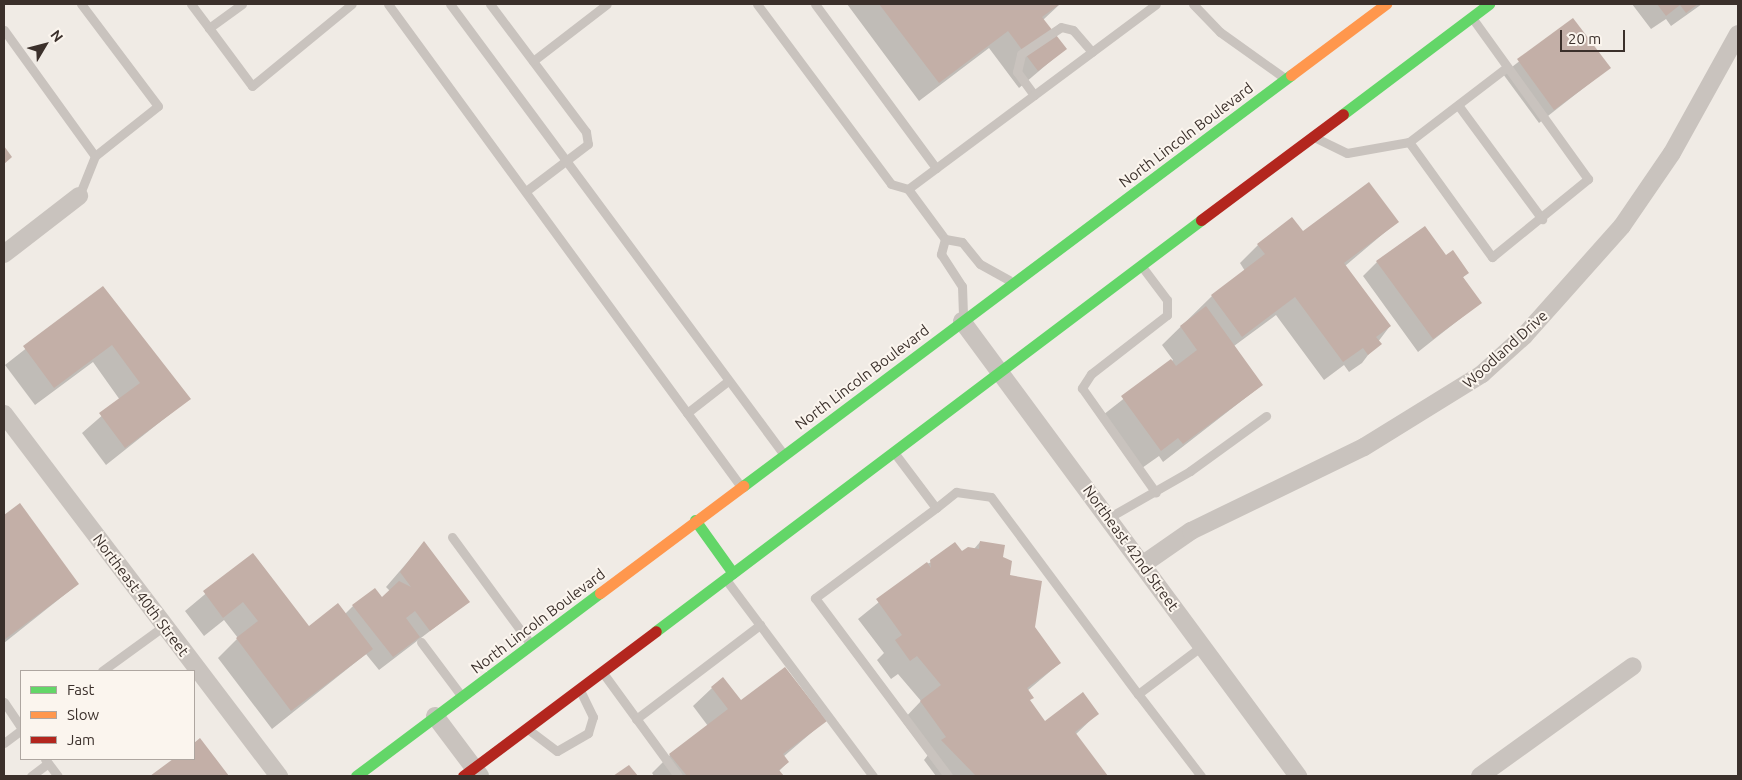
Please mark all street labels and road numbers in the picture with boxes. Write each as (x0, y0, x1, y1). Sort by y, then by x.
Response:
street label: North Lincoln Boulevard (1115, 79, 1257, 191)
street label: Woodland Drive (1459, 306, 1551, 392)
street label: North Lincoln Boulevard (791, 321, 933, 433)
street label: Northeast 42nd Street (1079, 482, 1183, 614)
street label: Northeast 40th Street (89, 530, 193, 660)
street label: North Lincoln Boulevard (467, 565, 609, 677)

